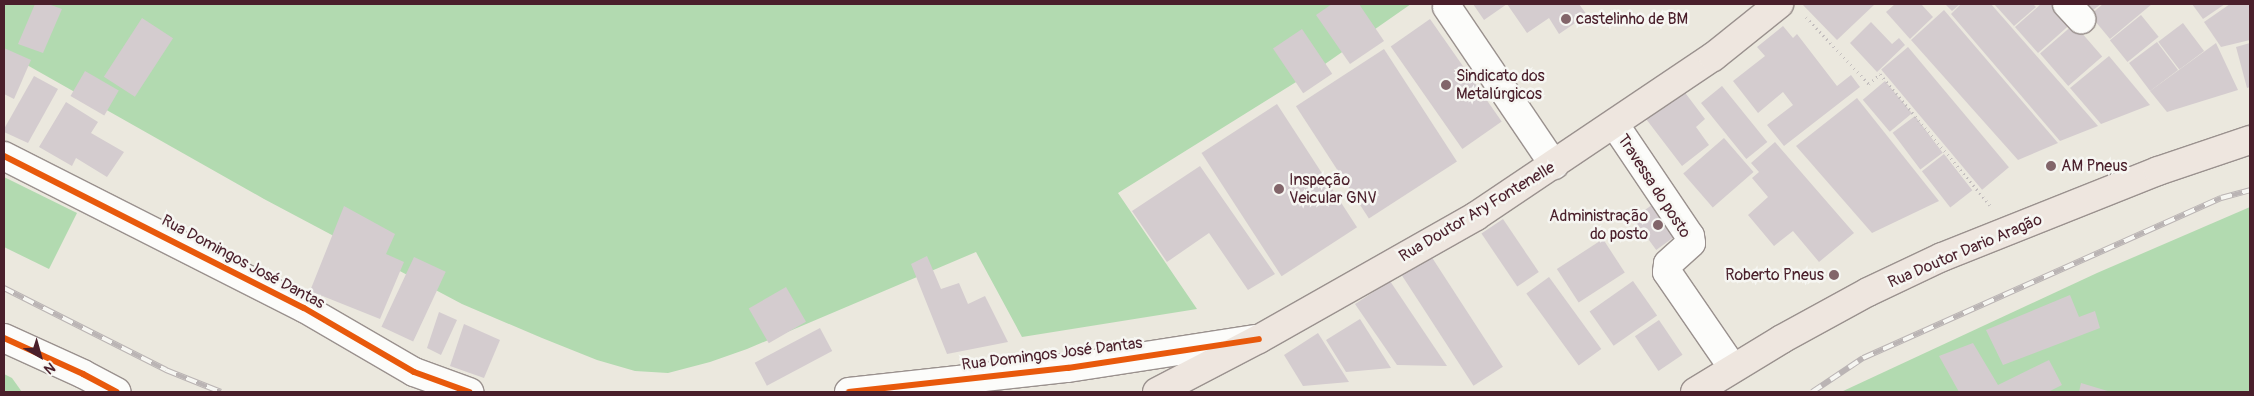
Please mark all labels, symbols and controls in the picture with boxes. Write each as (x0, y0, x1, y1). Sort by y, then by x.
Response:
place label: castelinho de BM (1576, 9, 1688, 29)
marker: castelinho de BM (1560, 13, 1572, 25)
place label: Sindicato dos Metalúrgicos (1456, 66, 1545, 104)
marker: Sindicato dos Metalúrgicos (1440, 79, 1452, 91)
street label: Travessa do posto (1613, 131, 1695, 241)
place label: AM Pneus (2061, 156, 2127, 176)
street label: Rua Doutor Ary Fontenelle (1396, 158, 1558, 266)
marker: AM Pneus (2045, 160, 2057, 172)
place label: Inspeção Veicular GNV (1289, 170, 1377, 208)
marker: Inspeção Veicular GNV (1273, 183, 1285, 195)
place label: Administração do posto (1549, 206, 1648, 244)
street label: Rua Doutor Dario Aragão (1885, 210, 2045, 292)
street label: Rua Domingos José Dantas (158, 211, 328, 313)
marker: Administração do posto (1652, 219, 1664, 231)
place label: Roberto Pneus (1725, 265, 1824, 285)
marker: Roberto Pneus (1828, 269, 1840, 281)
north arrow (15, 331, 65, 381)
street label: Rua Domingos José Dantas (961, 333, 1143, 375)
text: N (41, 359, 59, 378)

